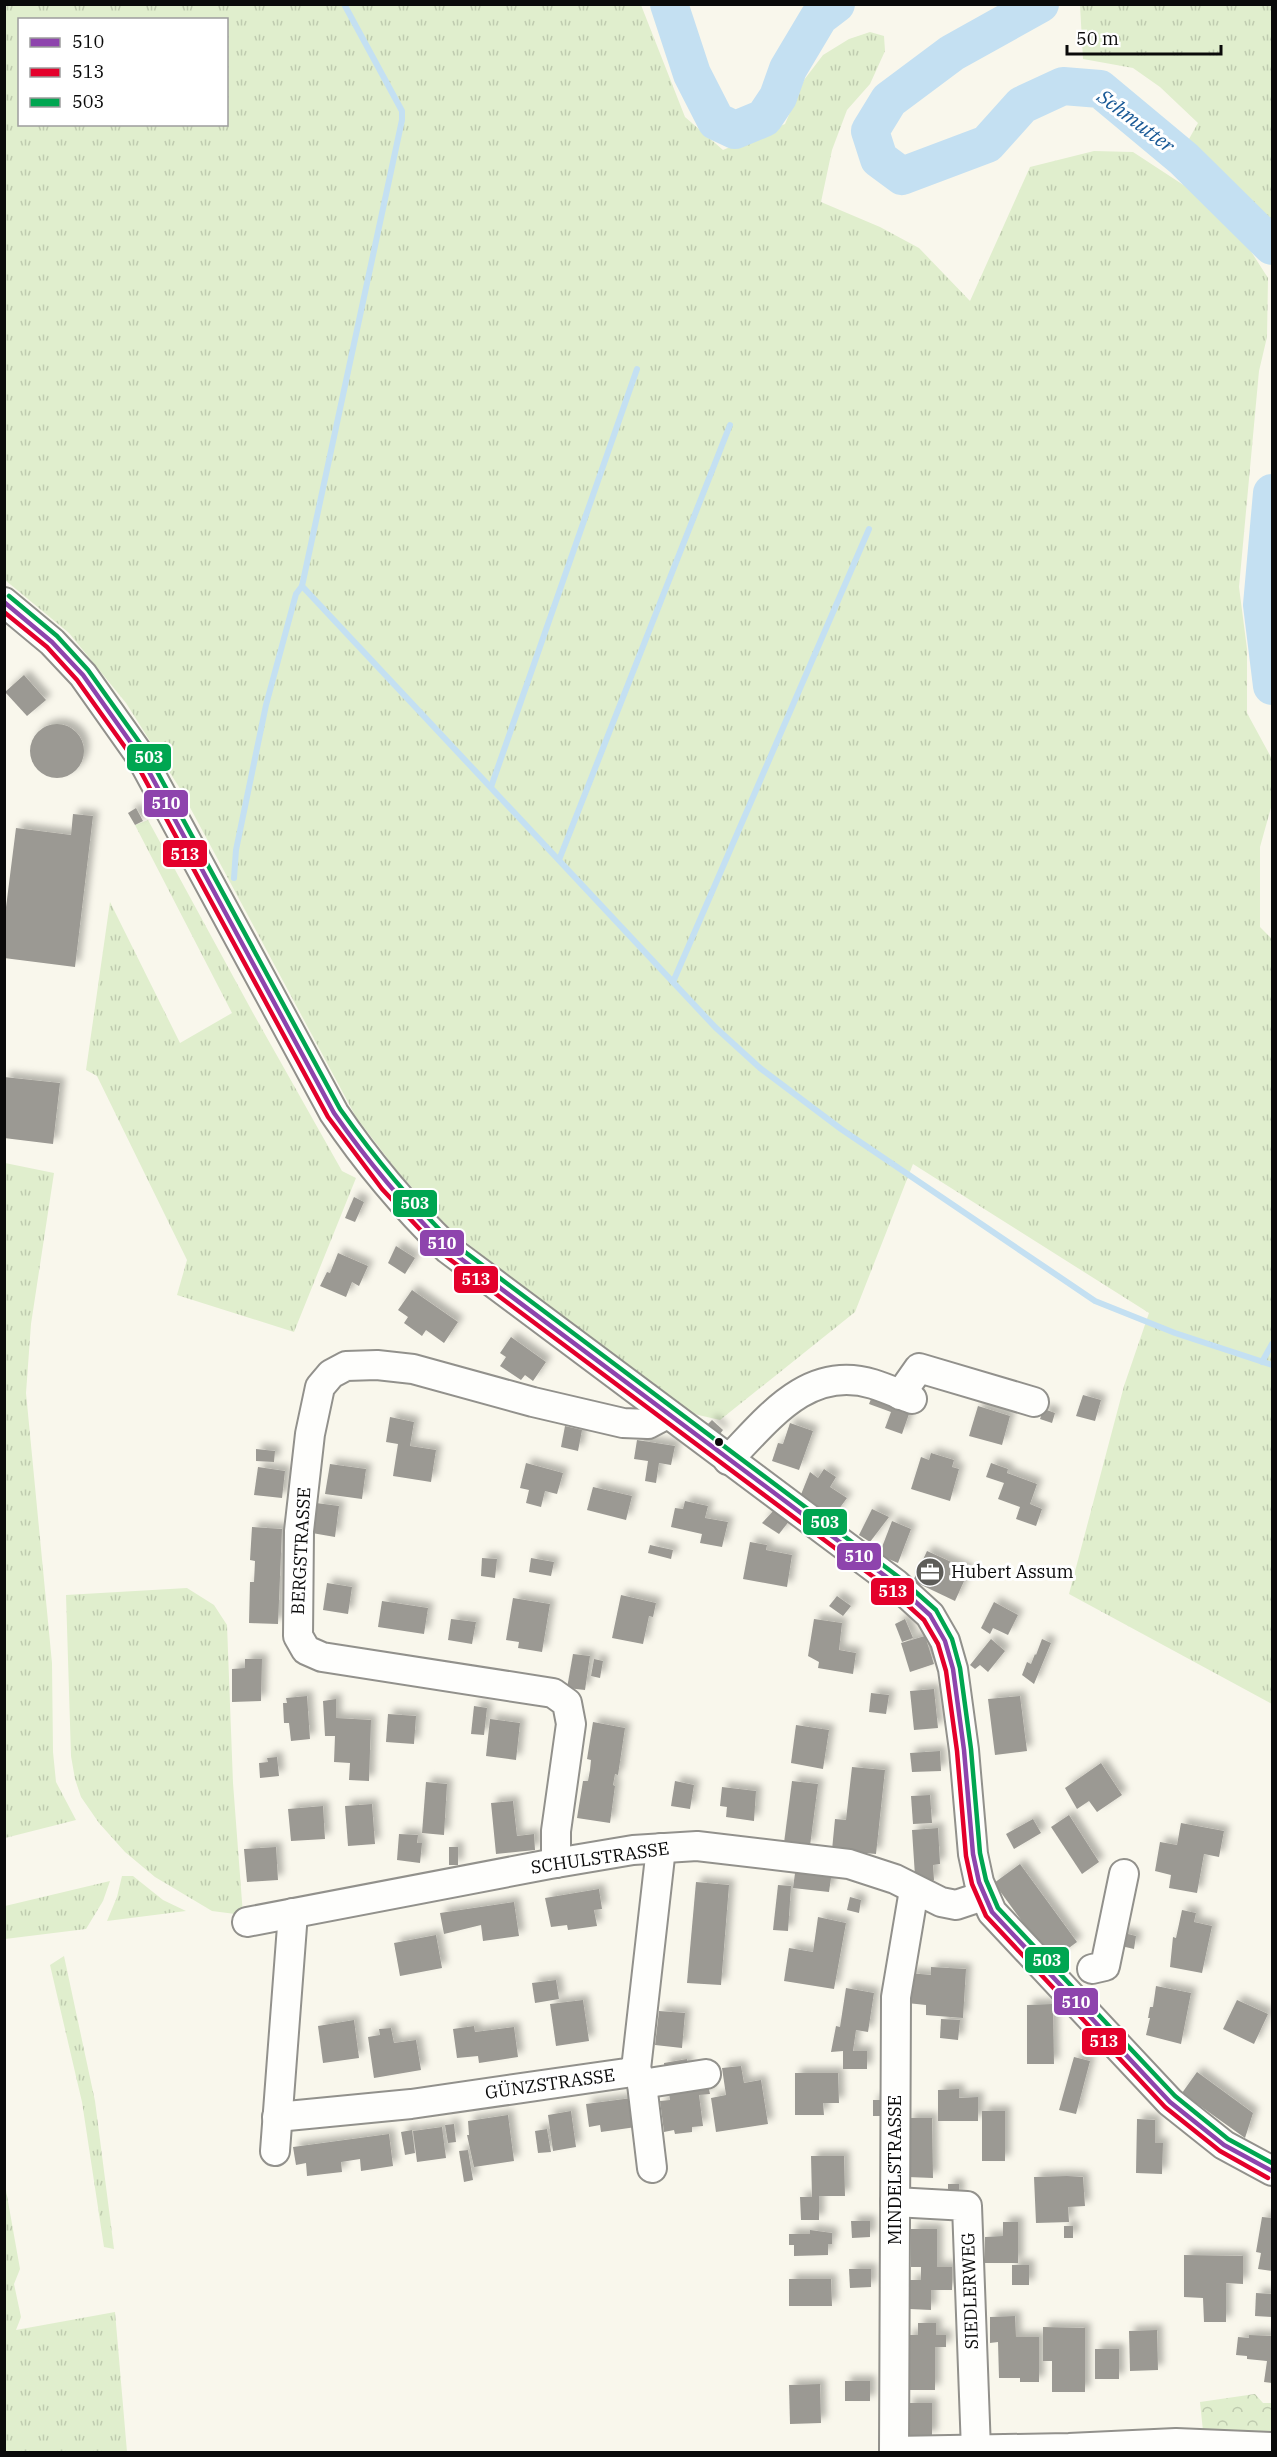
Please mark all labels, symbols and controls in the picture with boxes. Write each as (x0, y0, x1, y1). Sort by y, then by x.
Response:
legend (18, 18, 228, 126)
scale bar (1067, 18, 1222, 56)
text: 50 m (1076, 27, 1119, 50)
text: 510 (72, 30, 104, 53)
text: 513 (72, 60, 104, 83)
water label: Schmutter (1091, 82, 1181, 159)
text: 503 (72, 90, 104, 113)
line badge: 503 (126, 743, 172, 772)
text: 503 (135, 747, 163, 767)
line badge: 510 (143, 789, 189, 818)
text: 510 (152, 793, 181, 813)
line badge: 513 (162, 839, 208, 868)
text: 513 (171, 844, 199, 864)
line badge: 503 (392, 1189, 438, 1218)
text: 503 (401, 1193, 429, 1213)
line badge: 510 (419, 1229, 465, 1257)
text: 510 (428, 1233, 457, 1253)
line badge: 513 (453, 1265, 499, 1294)
text: 513 (462, 1269, 490, 1289)
unlabelled marker (713, 1436, 725, 1448)
street label: BERGSTRASSE (286, 1487, 315, 1615)
line badge: 503 (802, 1508, 848, 1536)
text: 503 (811, 1512, 839, 1532)
line badge: 510 (836, 1542, 882, 1571)
text: 510 (845, 1546, 874, 1566)
office icon: Hubert Assum (914, 1556, 946, 1588)
place label: Hubert Assum (951, 1560, 1074, 1583)
line badge: 513 (870, 1577, 915, 1606)
text: 513 (879, 1581, 907, 1601)
street label: SCHULSTRASSE (529, 1836, 671, 1879)
line badge: 503 (1024, 1946, 1070, 1974)
text: 503 (1033, 1950, 1061, 1970)
line badge: 510 (1053, 1987, 1099, 2016)
text: 510 (1062, 1992, 1091, 2012)
line badge: 513 (1081, 2027, 1127, 2056)
text: 513 (1090, 2031, 1118, 2051)
street label: GÜNZSTRASSE (483, 2063, 616, 2104)
street label: MINDELSTRASSE (883, 2095, 906, 2245)
street label: SIEDLERWEG (956, 2232, 983, 2350)

